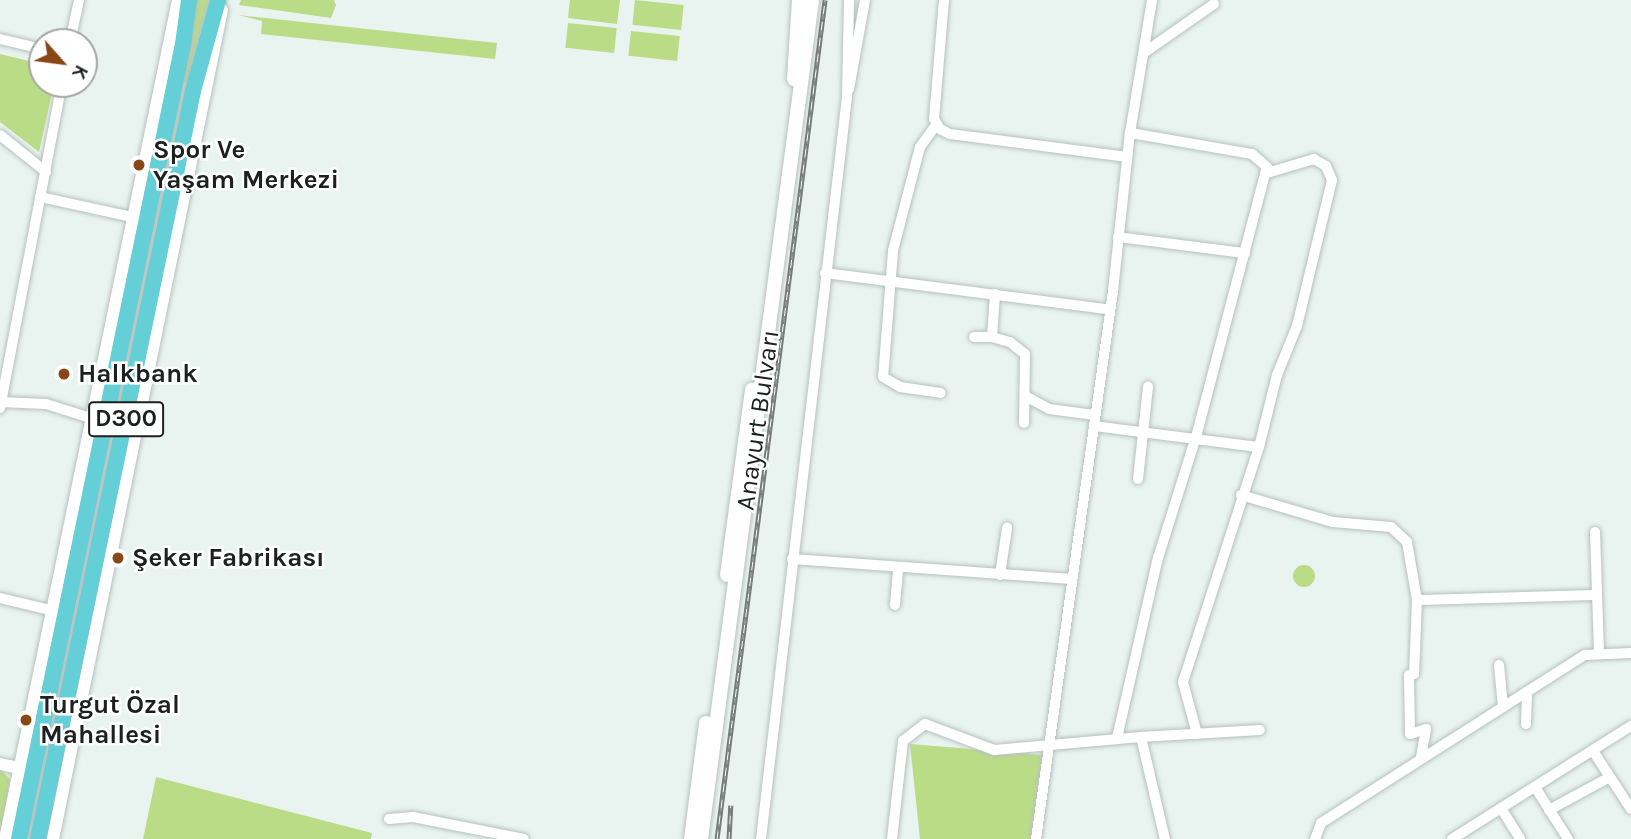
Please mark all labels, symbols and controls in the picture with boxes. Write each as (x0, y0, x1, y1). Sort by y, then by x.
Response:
north arrow (28, 28, 98, 98)
text: K (67, 61, 92, 83)
place label: Spor Ve Yaşam Merkezi (153, 134, 339, 196)
marker: Spor Ve Yaşam Merkezi (131, 157, 147, 173)
street label: Anayurt Bulvarı (730, 328, 786, 512)
place label: Halkbank (78, 358, 198, 390)
marker: Halkbank (56, 366, 72, 382)
road number: D300 (88, 398, 164, 440)
place label: Şeker Fabrikası (132, 542, 325, 574)
marker: Şeker Fabrikası (110, 550, 126, 566)
place label: Turgut Özal Mahallesi (40, 689, 180, 750)
marker: Turgut Özal Mahallesi (18, 712, 34, 728)

